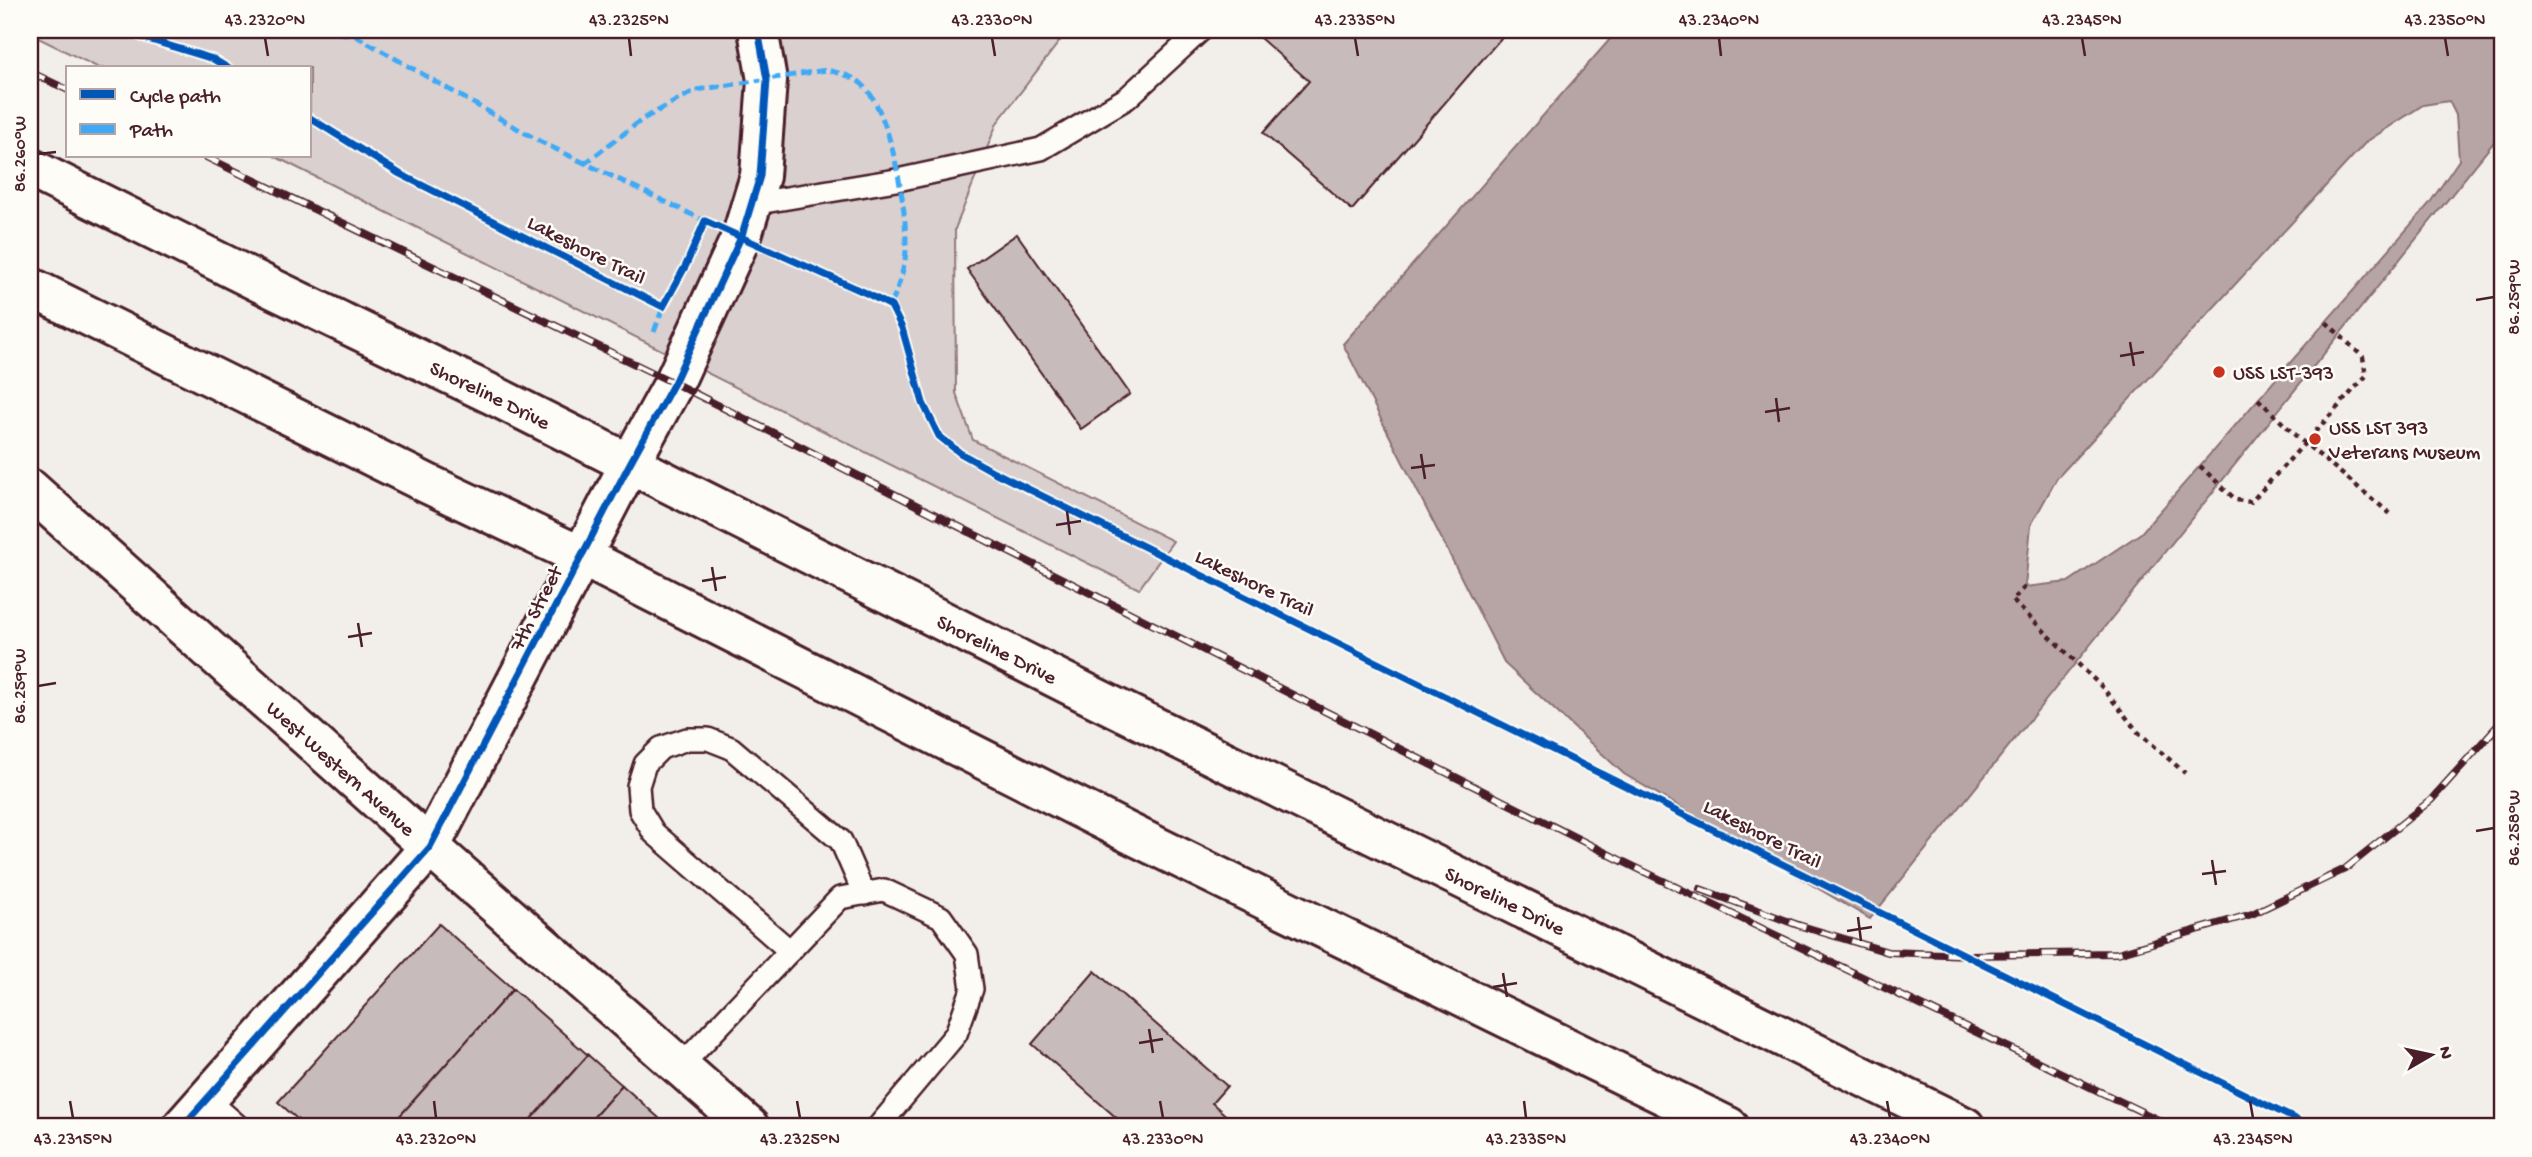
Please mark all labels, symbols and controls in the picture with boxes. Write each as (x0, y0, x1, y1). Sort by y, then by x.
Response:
text: 43.2320°N (225, 11, 305, 32)
text: 43.2325°N (589, 11, 669, 32)
text: 43.2330°N (951, 11, 1033, 32)
text: 43.2335°N (1315, 11, 1395, 32)
text: 43.2340°N (1679, 11, 1759, 32)
text: 43.2345°N (2042, 11, 2122, 32)
text: 43.2350°N (2404, 11, 2486, 32)
legend (66, 66, 312, 158)
text: Cycle path (130, 86, 221, 111)
text: 86.260°W (11, 116, 32, 192)
text: Path (129, 120, 173, 145)
street label: Lakeshore Trail (522, 212, 649, 293)
text: 86.259°W (2505, 259, 2526, 335)
street label: Shoreline Drive (425, 357, 554, 438)
place label: USS LST-393 (2233, 363, 2334, 388)
marker: USS LST-393 (2211, 364, 2227, 380)
place label: USS LST 393 Veterans Museum (2328, 418, 2481, 467)
marker: USS LST 393 Veterans Museum (2307, 431, 2323, 447)
street label: Lakeshore Trail (1190, 546, 1317, 625)
street label: 7th Street (506, 561, 571, 657)
street label: Shoreline Drive (932, 611, 1061, 693)
text: 86.259°W (11, 648, 32, 724)
street label: West Western Avenue (259, 697, 420, 844)
text: 86.258°W (2505, 790, 2526, 866)
street label: Lakeshore Trail (1698, 796, 1825, 877)
street label: Shoreline Drive (1440, 863, 1569, 944)
north arrow (2396, 1020, 2466, 1090)
text: N (2432, 1045, 2457, 1061)
text: 43.2315°N (34, 1130, 112, 1151)
text: 43.2320°N (396, 1130, 476, 1151)
text: 43.2325°N (760, 1130, 840, 1151)
text: 43.2330°N (1122, 1130, 1204, 1151)
text: 43.2335°N (1486, 1130, 1566, 1151)
text: 43.2340°N (1850, 1130, 1930, 1151)
text: 43.2345°N (2213, 1130, 2293, 1151)

